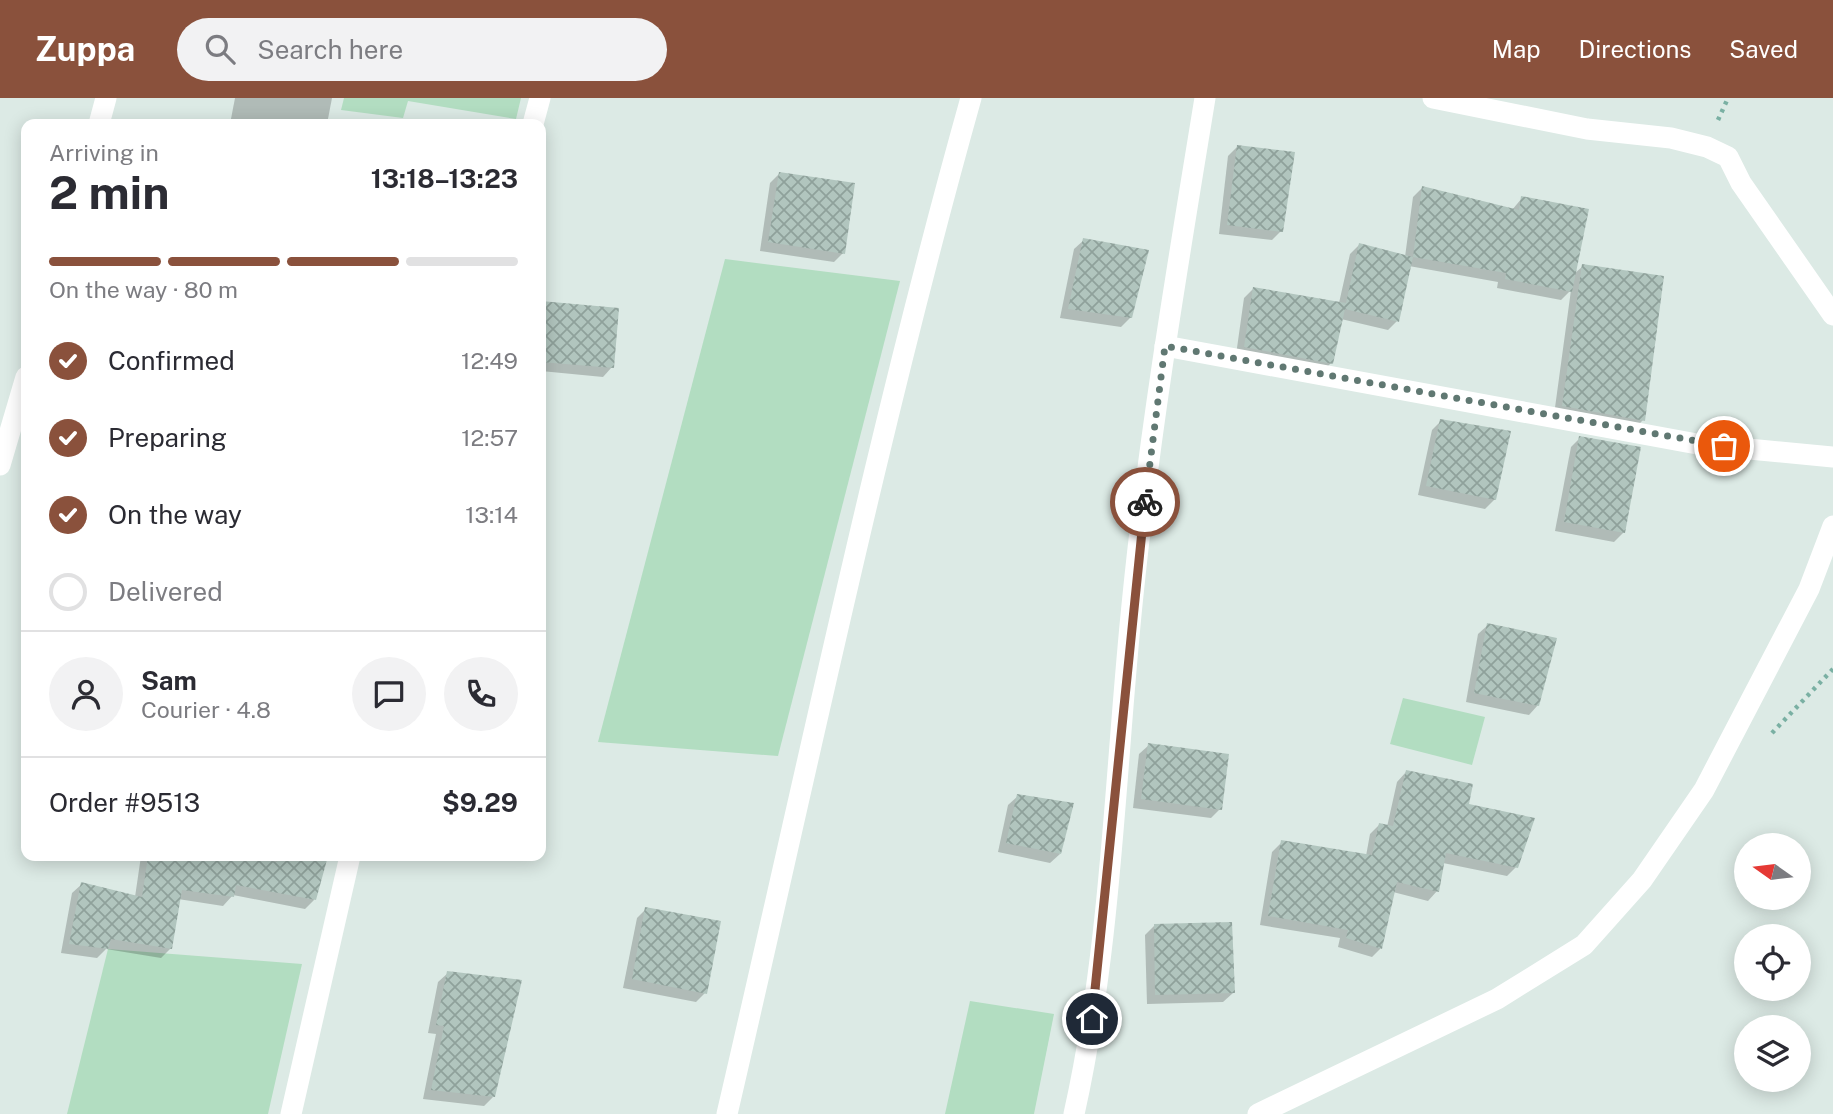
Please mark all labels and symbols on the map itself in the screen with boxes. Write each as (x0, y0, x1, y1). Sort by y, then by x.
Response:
pin (1694, 416, 1754, 476)
courier (1110, 467, 1180, 537)
north arrow (1734, 833, 1811, 910)
pin (1062, 989, 1122, 1049)

